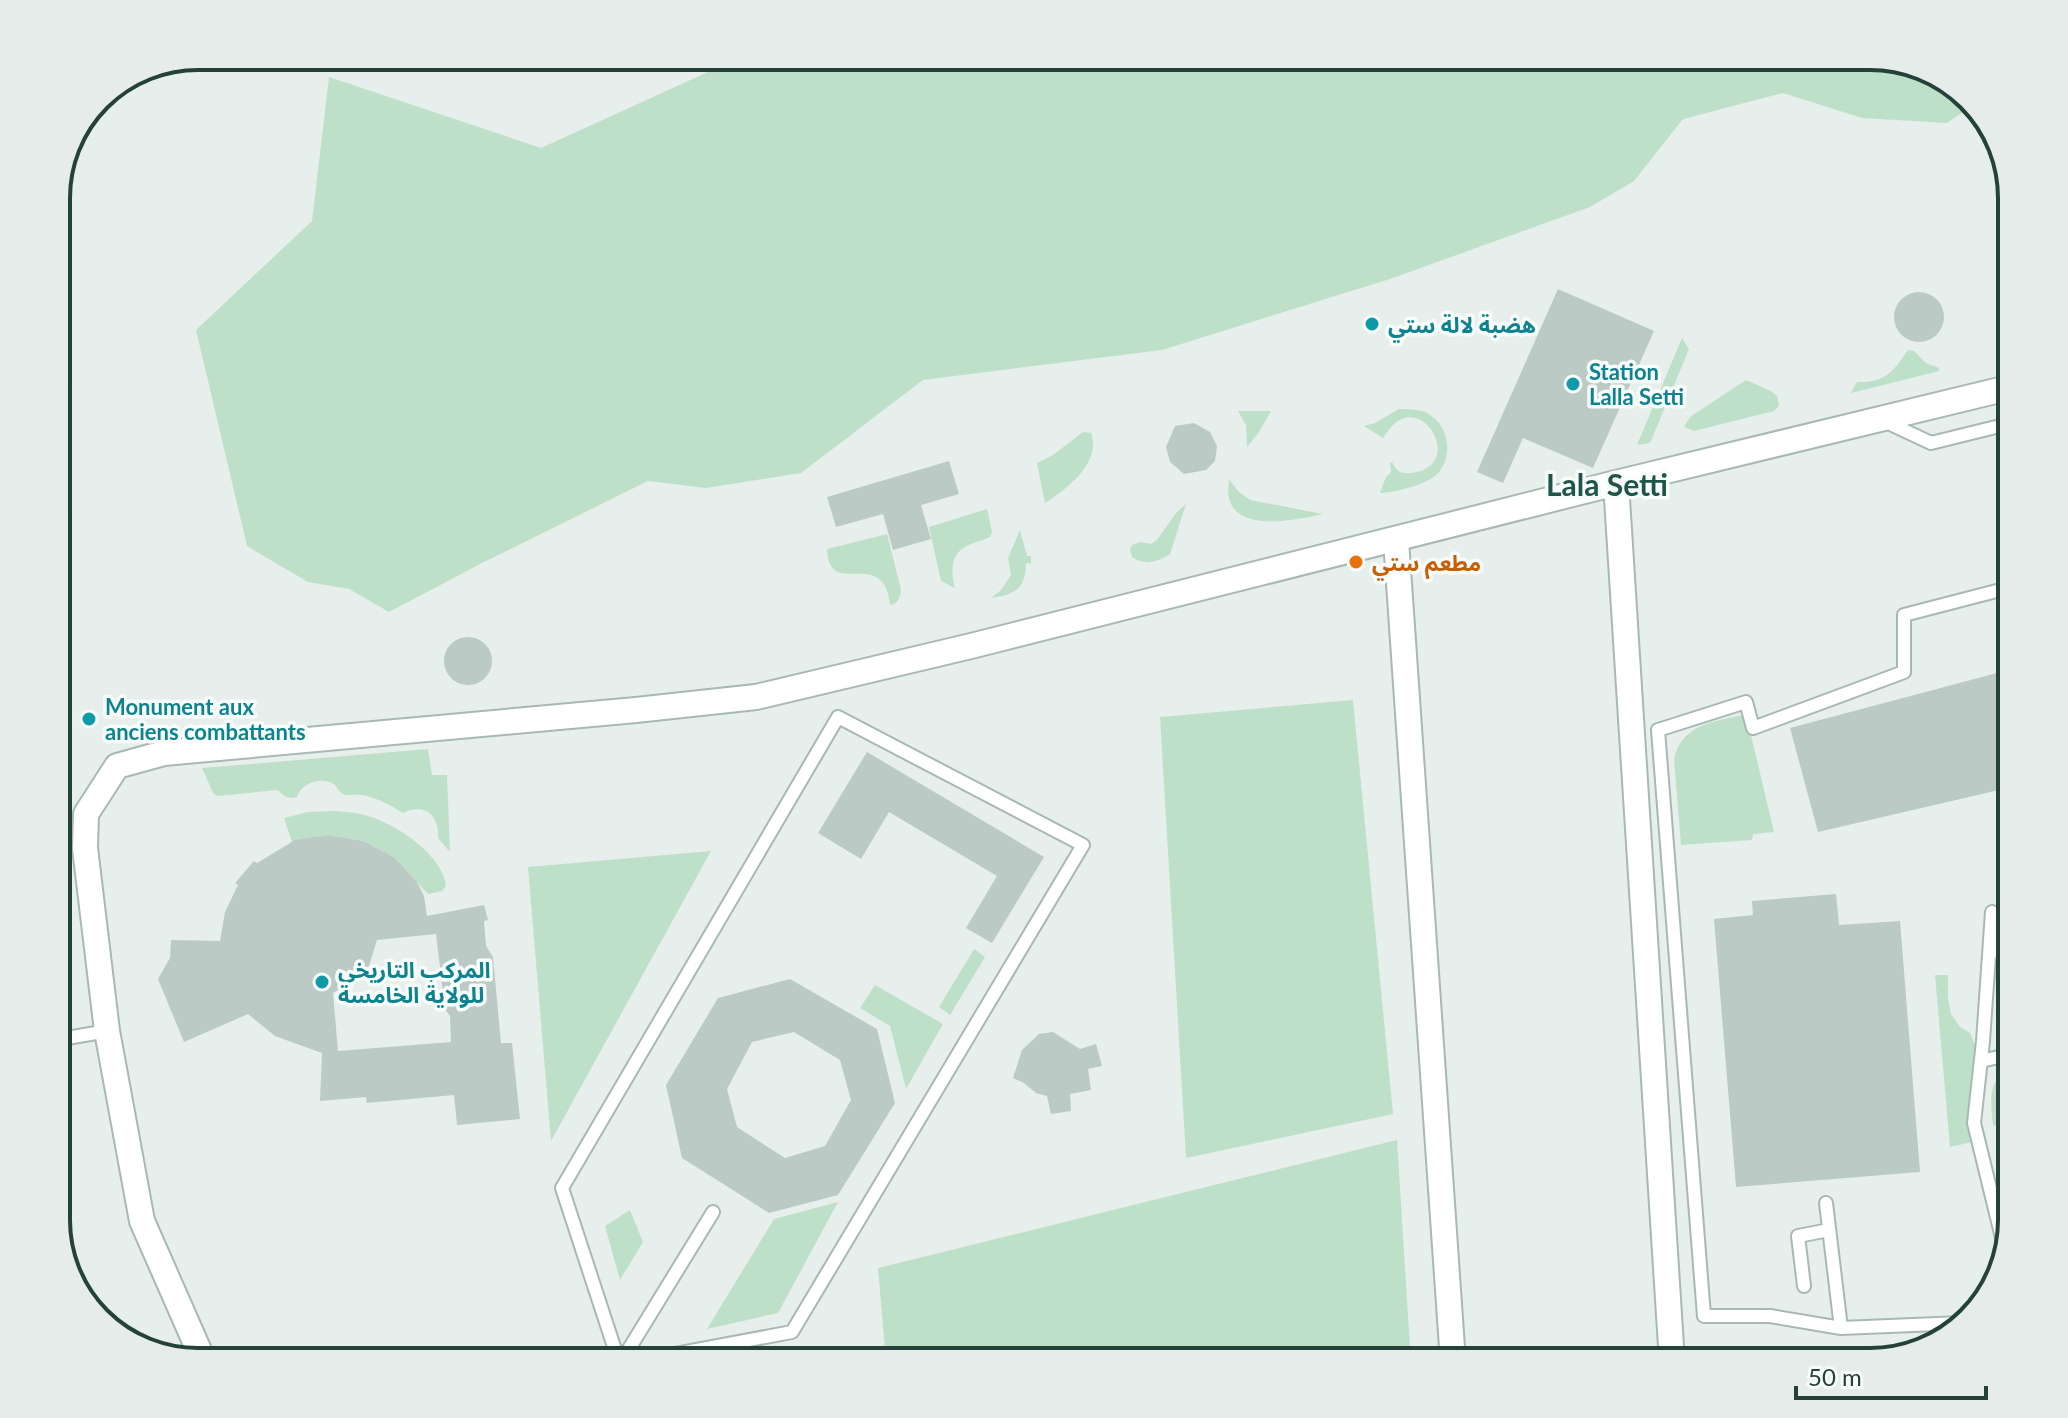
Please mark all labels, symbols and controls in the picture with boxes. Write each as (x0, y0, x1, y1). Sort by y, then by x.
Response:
place label: هضبة لالة ستي (1388, 311, 1536, 343)
marker: هضبة لالة ستي (1363, 315, 1381, 333)
place label: Station Lalla Setti (1589, 358, 1684, 410)
marker: Station Lalla Setti (1564, 375, 1582, 393)
district label: Lala Setti (1546, 466, 1668, 502)
place label: مطعم ستي (1372, 549, 1481, 581)
marker: مطعم ستي (1347, 553, 1365, 571)
place label: Monument aux anciens combattants (105, 693, 306, 745)
marker: Monument aux anciens combattants (80, 710, 98, 728)
place label: المركب التاريخي للولاية الخامسة (338, 956, 491, 1008)
marker: المركب التاريخي للولاية الخامسة (313, 973, 331, 991)
scale bar (1796, 1350, 1986, 1400)
text: 50 m (1808, 1362, 1862, 1391)

